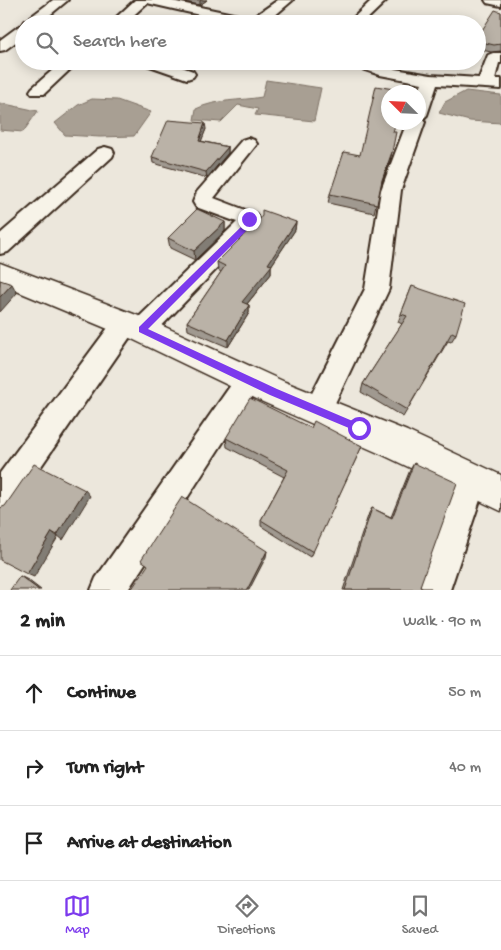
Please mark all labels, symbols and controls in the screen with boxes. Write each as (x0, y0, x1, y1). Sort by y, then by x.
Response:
search box (15, 15, 486, 70)
icon: search (33, 29, 61, 57)
text: Search here (73, 31, 167, 54)
north arrow (381, 85, 426, 130)
route end (238, 208, 261, 231)
route start (348, 417, 371, 440)
text: 2 min (20, 610, 65, 635)
text: Walk · 90 m (403, 613, 481, 632)
icon: ahead (20, 679, 48, 707)
text: Continue (67, 682, 136, 705)
text: 50 m (448, 684, 481, 703)
icon: right (20, 754, 48, 782)
text: Turn right (67, 757, 143, 780)
text: 40 m (449, 759, 481, 778)
icon: arrive (20, 829, 48, 857)
text: Arrive at destination (67, 832, 231, 855)
tab: Map (63, 892, 91, 939)
tab: Directions (218, 892, 275, 939)
tab: Saved (402, 892, 438, 939)

